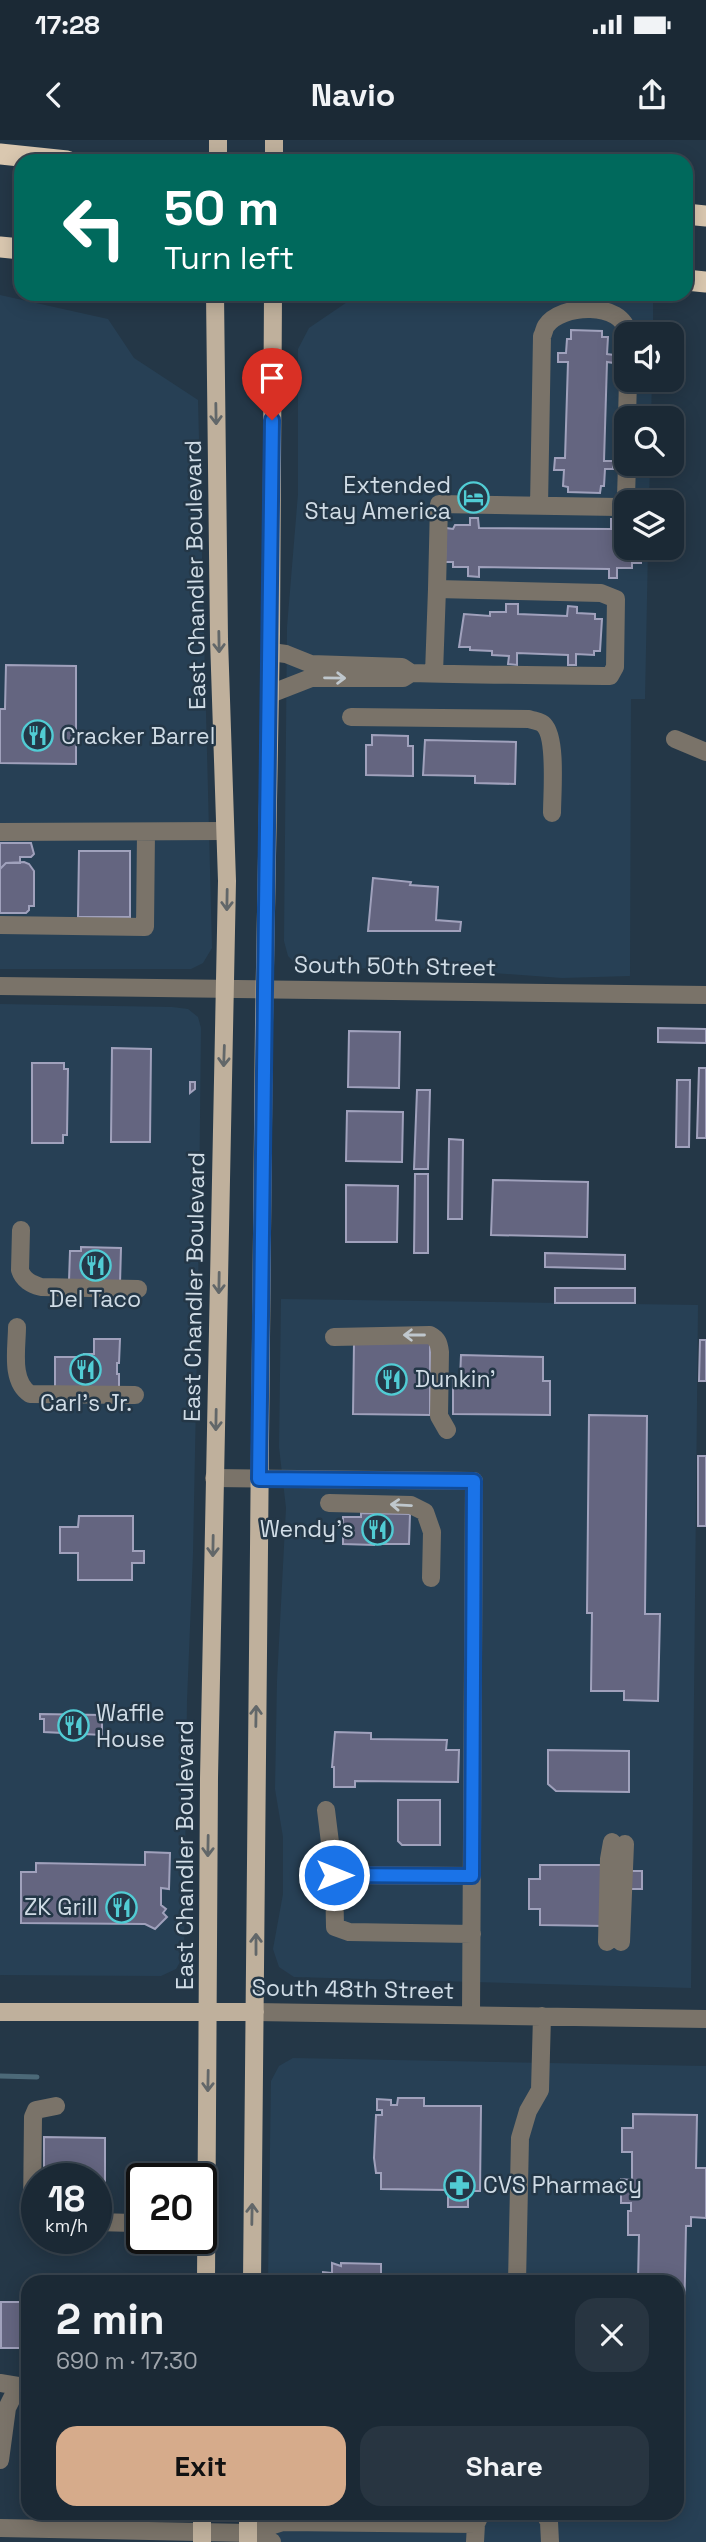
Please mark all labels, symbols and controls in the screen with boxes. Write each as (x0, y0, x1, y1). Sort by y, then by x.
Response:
text: 17:28 (35, 8, 100, 42)
text: Navio (311, 75, 395, 115)
icon: back (35, 76, 73, 114)
icon: share (633, 76, 671, 114)
text: 50 m (164, 177, 279, 239)
icon: left (49, 182, 140, 273)
text: Turn left (164, 238, 294, 278)
map controls (614, 322, 684, 560)
button: sound (614, 322, 684, 392)
pin (242, 348, 302, 420)
icon: arrive (253, 359, 291, 397)
one-way arrow (210, 402, 223, 425)
button: search (614, 406, 684, 476)
street label: East Chandler Boulevard (178, 440, 212, 710)
place label: Extended Stay America (305, 470, 451, 526)
hotel icon: Extended Stay America (457, 481, 491, 515)
button: layers (614, 490, 684, 560)
one-way arrow (212, 630, 226, 653)
one-way arrow (323, 671, 346, 685)
restaurant icon: Cracker Barrel (21, 719, 55, 753)
place label: Cracker Barrel (61, 721, 215, 751)
one-way arrow (220, 888, 234, 911)
street label: South 50th Street (294, 949, 496, 983)
one-way arrow (218, 1044, 231, 1067)
street label: East Chandler Boulevard (177, 1152, 211, 1422)
restaurant icon: Del Taco (78, 1248, 112, 1282)
one-way arrow (212, 1272, 225, 1295)
place label: Del Taco (49, 1284, 141, 1314)
one-way arrow (403, 1328, 426, 1342)
restaurant icon: Carl's Jr. (69, 1352, 103, 1386)
restaurant icon: Dunkin' (375, 1362, 409, 1396)
place label: Dunkin' (415, 1364, 496, 1394)
place label: Carl's Jr. (40, 1388, 132, 1418)
one-way arrow (209, 1409, 222, 1432)
one-way arrow (390, 1499, 413, 1512)
restaurant icon: Wendy's (360, 1512, 394, 1546)
place label: Wendy's (260, 1514, 354, 1544)
one-way arrow (206, 1534, 220, 1557)
place label: Waffle House (96, 1698, 165, 1754)
one-way arrow (249, 1705, 263, 1728)
restaurant icon: Waffle House (56, 1709, 90, 1743)
street label: East Chandler Boulevard (170, 1720, 200, 1990)
one-way arrow (201, 1835, 215, 1858)
position arrow (297, 1838, 371, 1912)
restaurant icon: ZK Grill (104, 1890, 138, 1924)
place label: ZK Grill (24, 1892, 98, 1922)
one-way arrow (249, 1932, 263, 1955)
street label: South 48th Street (251, 1972, 455, 2006)
one-way arrow (202, 2069, 215, 2092)
speed limit sign: 20 (126, 2163, 217, 2254)
pharmacy icon: CVS Pharmacy (443, 2168, 477, 2202)
place label: CVS Pharmacy (483, 2170, 642, 2200)
text: 18 (48, 2177, 85, 2221)
one-way arrow (246, 2202, 259, 2225)
text: km/h (45, 2214, 88, 2237)
text: 2 min (56, 2293, 165, 2346)
button: close (575, 2298, 649, 2372)
text: 690 m · 17:30 (56, 2346, 198, 2376)
button: Exit (56, 2426, 346, 2506)
button: Share (360, 2426, 649, 2506)

